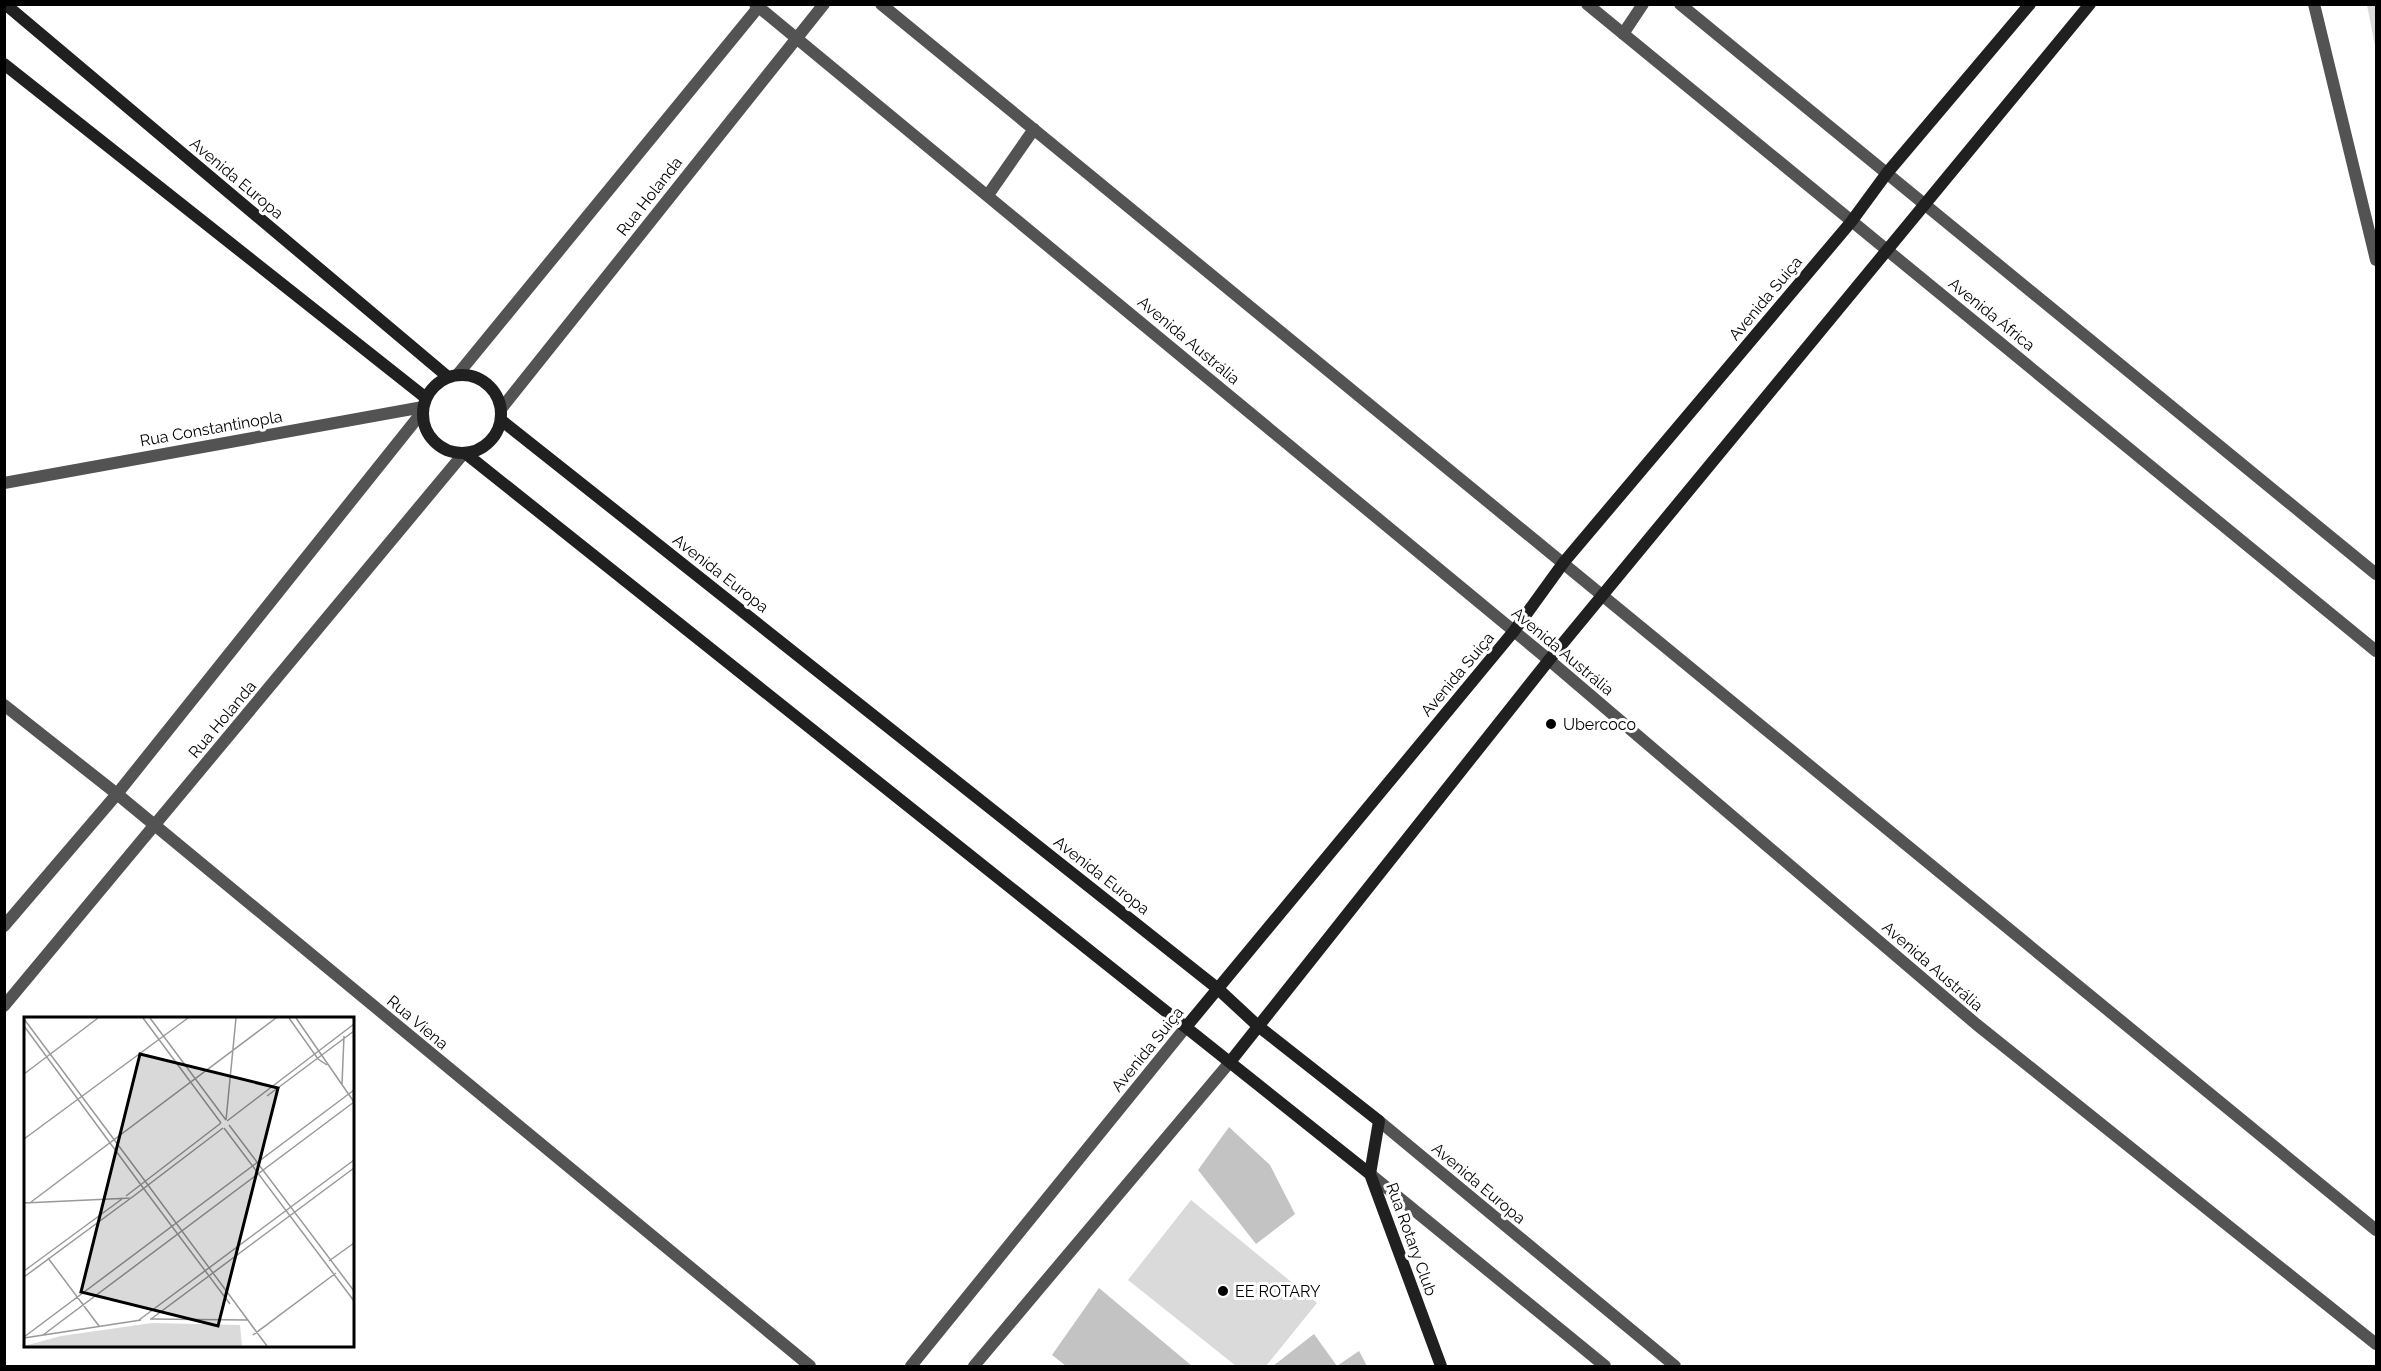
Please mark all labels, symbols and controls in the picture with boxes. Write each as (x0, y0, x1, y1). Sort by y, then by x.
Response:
street label: Avenida Europa (186, 134, 287, 223)
street label: Rua Holanda (613, 153, 686, 240)
street label: Avenida Suiça (1725, 252, 1806, 344)
street label: Avenida África (1945, 273, 2039, 355)
street label: Avenida Austrália (1134, 292, 1243, 389)
street label: Rua Constantinopla (138, 407, 284, 450)
street label: Avenida Europa (669, 530, 772, 617)
street label: Avenida Austrália (1508, 603, 1617, 700)
street label: Avenida Suiça (1417, 628, 1498, 720)
street label: Rua Holanda (185, 677, 260, 762)
place label: Ubercoco (1563, 715, 1636, 734)
marker: Ubercoco (1544, 717, 1558, 731)
street label: Avenida Europa (1050, 832, 1153, 919)
street label: Avenida Austrália (1878, 918, 1987, 1015)
street label: Rua Viena (383, 991, 452, 1053)
street label: Avenida Suiça (1107, 1003, 1187, 1096)
inset map (24, 1017, 354, 1347)
street label: Avenida Europa (1428, 1139, 1529, 1228)
street label: Rua Rotary Club (1382, 1180, 1441, 1298)
place label: EE ROTARY (1235, 1282, 1321, 1301)
marker: EE ROTARY (1216, 1284, 1230, 1298)

